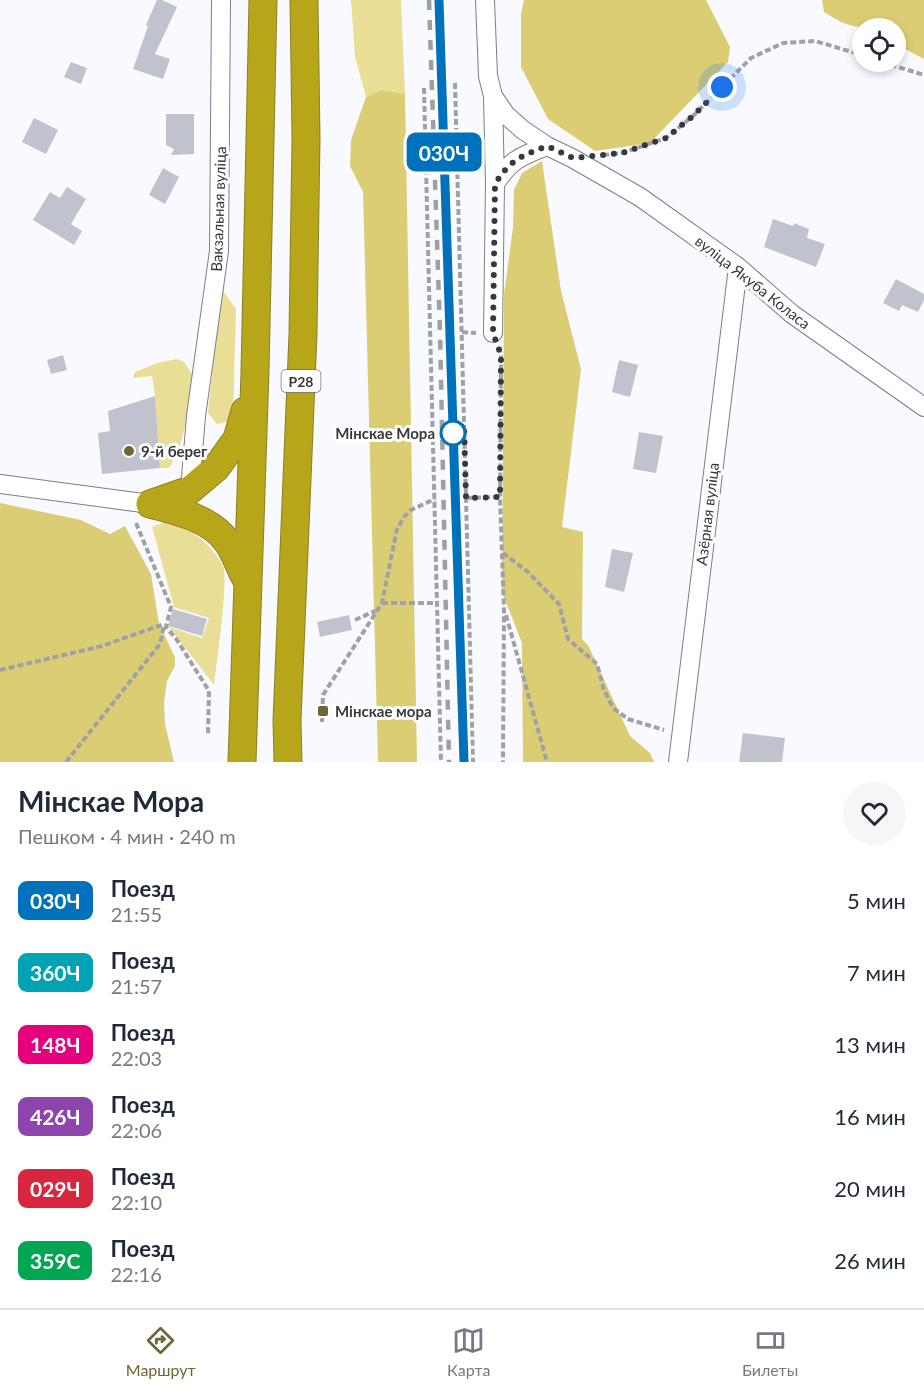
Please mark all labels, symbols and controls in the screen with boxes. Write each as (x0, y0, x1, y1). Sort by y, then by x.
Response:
map controls (852, 18, 906, 72)
button: locate (852, 18, 906, 72)
your location (707, 72, 737, 102)
line badge: 030Ч (402, 132, 486, 172)
text: 030Ч (419, 140, 469, 165)
street label: Вакзальная вуліца (207, 146, 229, 272)
street label: вуліца Якуба Коласа (692, 231, 814, 333)
road number: Р28 (282, 370, 320, 392)
marker: Мінскае Мора (440, 420, 466, 446)
place label: Мінскае Мора (335, 424, 435, 442)
place label: 9-й берег (141, 442, 208, 460)
marker: 9-й берег (122, 444, 136, 458)
street label: Азёрная вуліца (692, 462, 722, 566)
place label: Мінскае мора (335, 702, 432, 720)
marker: Мінскае мора (316, 704, 330, 718)
button: heart (843, 782, 906, 845)
text: Мінскае Мора (18, 784, 204, 818)
text: Пешком · 4 мин · 240 m (18, 824, 236, 848)
text: Поезд (111, 875, 175, 902)
text: 5 мин (847, 887, 906, 914)
text: 030Ч (30, 888, 81, 913)
text: 21:55 (111, 902, 162, 926)
text: Поезд (111, 947, 175, 974)
text: 7 мин (847, 959, 906, 986)
text: 360Ч (30, 960, 81, 985)
text: 21:57 (111, 974, 162, 998)
text: Поезд (111, 1019, 175, 1046)
text: 13 мин (834, 1031, 906, 1058)
text: 148Ч (30, 1032, 81, 1057)
text: 22:03 (111, 1046, 162, 1070)
text: Поезд (111, 1091, 175, 1118)
text: 16 мин (834, 1103, 906, 1130)
text: 426Ч (30, 1104, 81, 1129)
text: 22:06 (111, 1118, 162, 1142)
text: Поезд (111, 1163, 175, 1190)
text: 20 мин (834, 1175, 906, 1202)
text: 029Ч (30, 1176, 81, 1201)
text: 22:10 (111, 1190, 162, 1214)
text: Поезд (110, 1235, 175, 1262)
text: 26 мин (834, 1247, 906, 1274)
text: 359С (30, 1248, 80, 1273)
text: 22:16 (110, 1262, 162, 1286)
tab: Маршрут (126, 1324, 196, 1379)
tab: Карта (447, 1324, 490, 1379)
tab: Билеты (742, 1324, 798, 1379)

